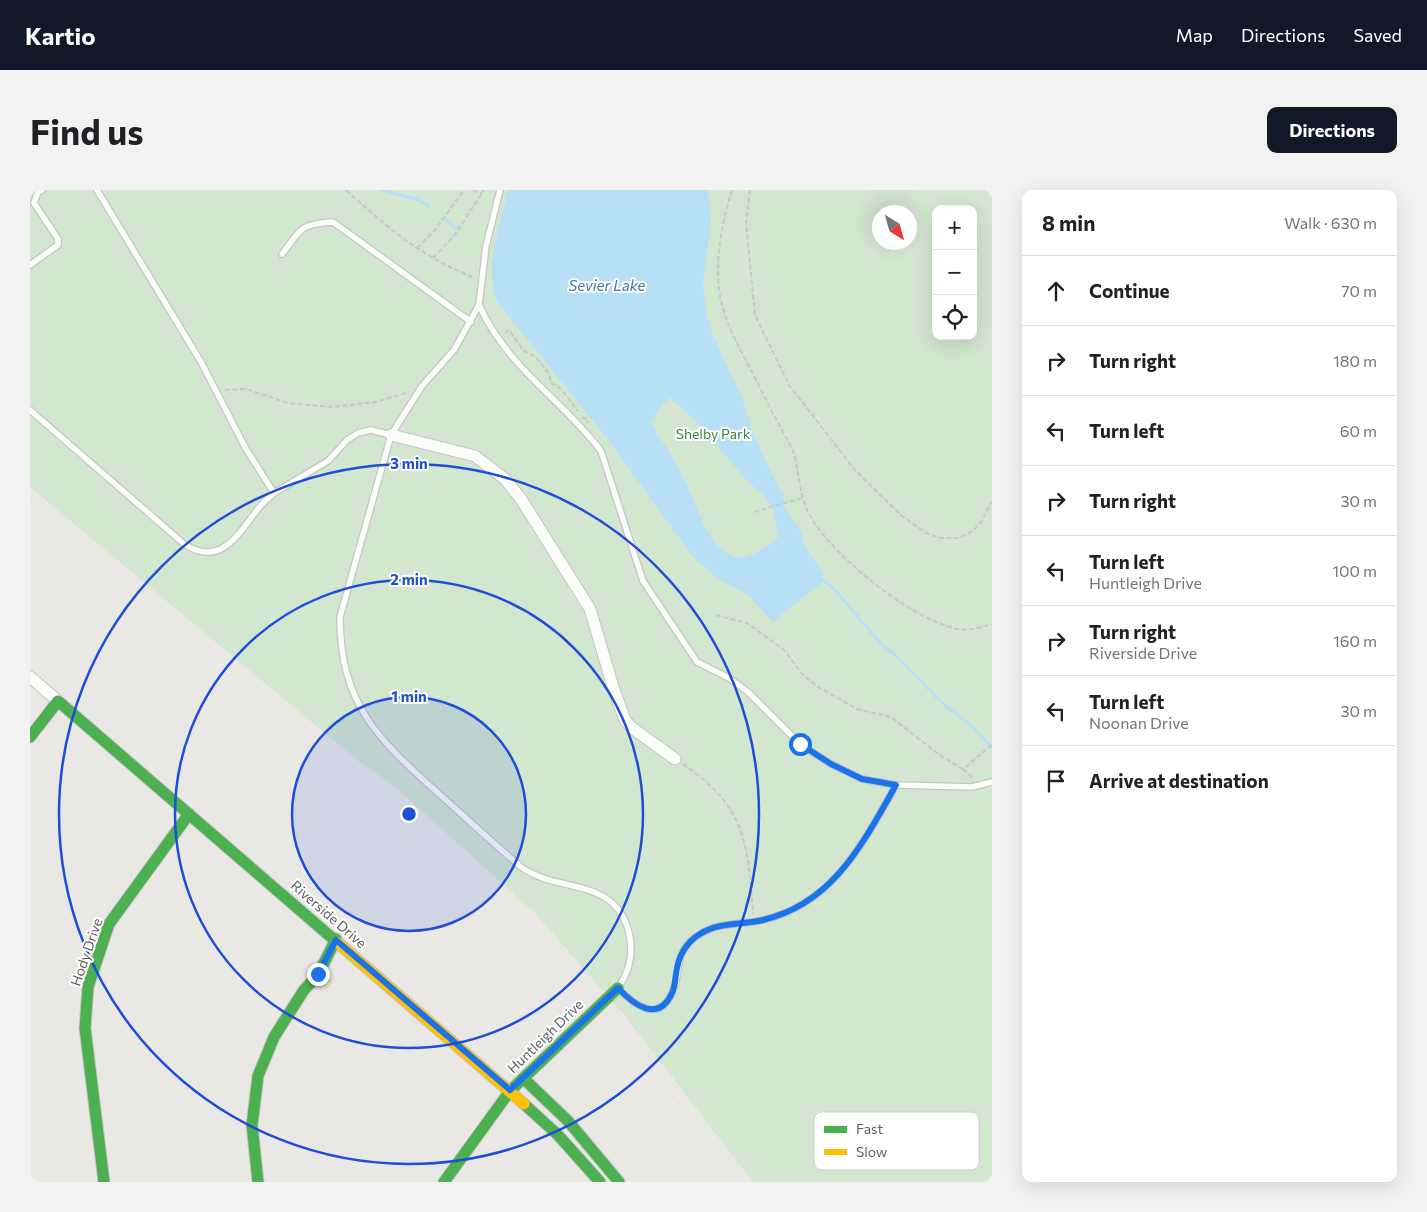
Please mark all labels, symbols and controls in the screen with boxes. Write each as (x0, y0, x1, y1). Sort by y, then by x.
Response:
text: Kartio (25, 21, 95, 50)
text: Map (1176, 24, 1213, 46)
text: Directions (1241, 24, 1325, 46)
text: Saved (1353, 24, 1402, 46)
button: Directions (1267, 107, 1397, 153)
text: Find us (30, 109, 144, 152)
north arrow (872, 205, 917, 250)
map controls (932, 205, 977, 340)
button: + (932, 205, 977, 250)
text: 8 min (1042, 210, 1095, 235)
text: Walk · 630 m (1284, 213, 1377, 232)
button: − (932, 250, 977, 295)
water label: Sevier Lake (569, 276, 646, 294)
icon: ahead (1042, 277, 1070, 305)
text: Continue (1089, 279, 1169, 302)
text: 70 m (1341, 281, 1377, 300)
button: locate (932, 295, 977, 340)
icon: right (1042, 347, 1070, 375)
text: Turn right (1089, 349, 1176, 372)
text: 180 m (1333, 351, 1377, 370)
icon: left (1042, 417, 1070, 445)
text: Turn left (1089, 419, 1164, 442)
text: 60 m (1340, 421, 1377, 440)
park label: Shelby Park (676, 425, 751, 442)
text: 3 min (390, 454, 428, 472)
icon: right (1042, 487, 1070, 515)
text: Turn right (1089, 489, 1176, 512)
text: 30 m (1340, 491, 1377, 510)
text: Turn left (1089, 550, 1164, 573)
icon: left (1042, 557, 1070, 585)
text: 100 m (1332, 561, 1377, 580)
text: 2 min (390, 570, 428, 588)
text: Huntleigh Drive (1089, 573, 1202, 592)
text: Turn right (1089, 620, 1176, 643)
icon: right (1042, 627, 1070, 655)
text: 160 m (1333, 631, 1377, 650)
text: Riverside Drive (1089, 643, 1197, 662)
text: 1 min (391, 687, 427, 705)
text: Turn left (1089, 690, 1164, 713)
icon: left (1042, 697, 1070, 725)
text: 30 m (1340, 701, 1377, 720)
text: Noonan Drive (1089, 713, 1189, 732)
route start (789, 733, 812, 756)
icon: arrive (1042, 767, 1070, 795)
text: Arrive at destination (1089, 769, 1269, 792)
centre of rings (400, 805, 418, 823)
street label: Riverside Drive (288, 877, 370, 951)
street label: Hody Drive (66, 916, 106, 988)
route end (307, 963, 330, 986)
street label: Huntleigh Drive (504, 996, 586, 1076)
legend (814, 1112, 979, 1170)
text: Fast (856, 1120, 883, 1137)
text: Slow (856, 1143, 887, 1160)

